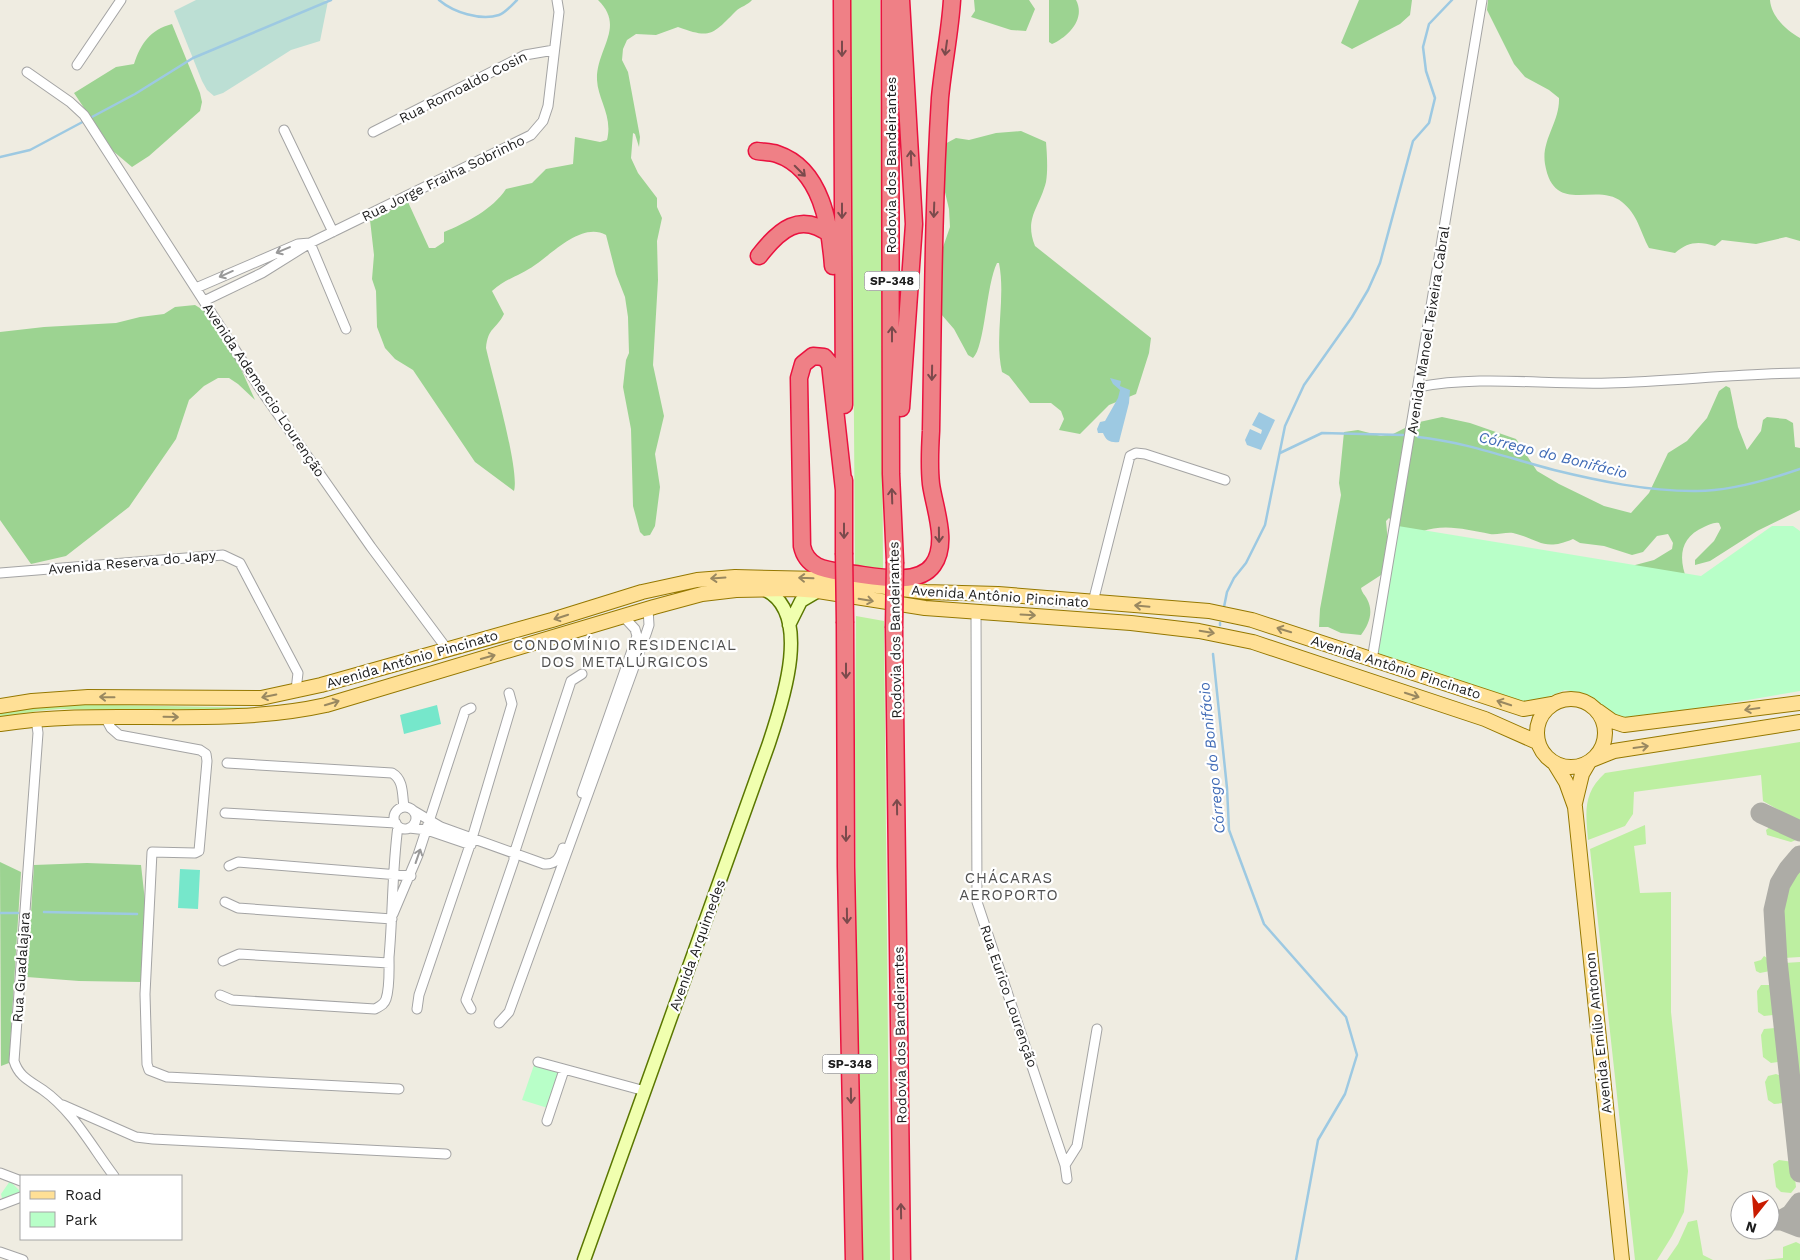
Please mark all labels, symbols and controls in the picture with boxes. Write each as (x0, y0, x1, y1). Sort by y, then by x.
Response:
one-way arrow (837, 40, 847, 56)
one-way arrow (941, 40, 951, 56)
street label: Rua Romoaldo Cosin (396, 48, 530, 126)
street label: Rodovia dos Bandeirantes (883, 76, 899, 254)
street label: Rua Jorge Fraiha Sobrinho (359, 132, 527, 224)
one-way arrow (906, 150, 916, 166)
one-way arrow (794, 165, 806, 177)
one-way arrow (837, 202, 847, 219)
one-way arrow (930, 202, 939, 218)
street label: Avenida Manoel Teixeira Cabral (1404, 224, 1452, 435)
one-way arrow (276, 246, 291, 255)
one-way arrow (219, 270, 234, 280)
road number: SP-348 (864, 272, 920, 290)
street label: Avenida Ademercio Lourenção (200, 300, 328, 480)
one-way arrow (887, 326, 897, 342)
one-way arrow (927, 364, 937, 381)
water label: Córrego do Bonifácio (1477, 428, 1629, 482)
one-way arrow (888, 488, 897, 504)
one-way arrow (839, 522, 849, 539)
one-way arrow (934, 526, 944, 542)
street label: Rodovia dos Bandeirantes (885, 541, 905, 719)
street label: Avenida Reserva do Japy (47, 547, 217, 577)
one-way arrow (710, 574, 726, 583)
one-way arrow (799, 574, 815, 583)
street label: Avenida Antônio Pincinato (911, 582, 1089, 610)
one-way arrow (858, 595, 874, 605)
one-way arrow (1135, 601, 1151, 610)
one-way arrow (1020, 611, 1036, 620)
one-way arrow (553, 613, 569, 623)
one-way arrow (1276, 625, 1292, 634)
street label: Avenida Antônio Pincinato (324, 627, 500, 691)
one-way arrow (1199, 628, 1215, 638)
street label: Avenida Antônio Pincinato (1309, 632, 1483, 702)
district label: CONDOMÍNIO RESIDENCIAL DOS METALÚRGICOS (513, 636, 737, 671)
one-way arrow (479, 651, 495, 661)
one-way arrow (841, 663, 851, 679)
water label: Córrego do Bonifácio (1195, 681, 1229, 835)
one-way arrow (1404, 691, 1420, 700)
one-way arrow (261, 692, 277, 701)
one-way arrow (99, 693, 115, 702)
one-way arrow (1497, 697, 1513, 707)
one-way arrow (323, 698, 339, 707)
one-way arrow (1744, 704, 1760, 714)
one-way arrow (162, 712, 178, 721)
one-way arrow (1633, 742, 1649, 752)
one-way arrow (892, 799, 902, 815)
one-way arrow (841, 826, 851, 842)
one-way arrow (414, 849, 423, 865)
district label: CHÁCARAS AEROPORTO (959, 869, 1059, 904)
street label: Avenida Arquimedes (666, 877, 728, 1013)
one-way arrow (842, 908, 852, 924)
street label: Rua Guadalajara (9, 911, 33, 1023)
street label: Rua Eurico Lourenção (977, 923, 1041, 1069)
street label: Rodovia dos Bandeirantes (890, 946, 910, 1124)
street label: Avenida Emílio Antonon (1582, 952, 1614, 1114)
road number: SP-348 (822, 1054, 878, 1074)
one-way arrow (846, 1088, 856, 1104)
legend (20, 1175, 182, 1240)
text: Road (65, 1186, 102, 1204)
north arrow (1730, 1190, 1780, 1240)
one-way arrow (896, 1204, 906, 1220)
text: Park (65, 1211, 98, 1229)
text: N (1744, 1218, 1758, 1237)

